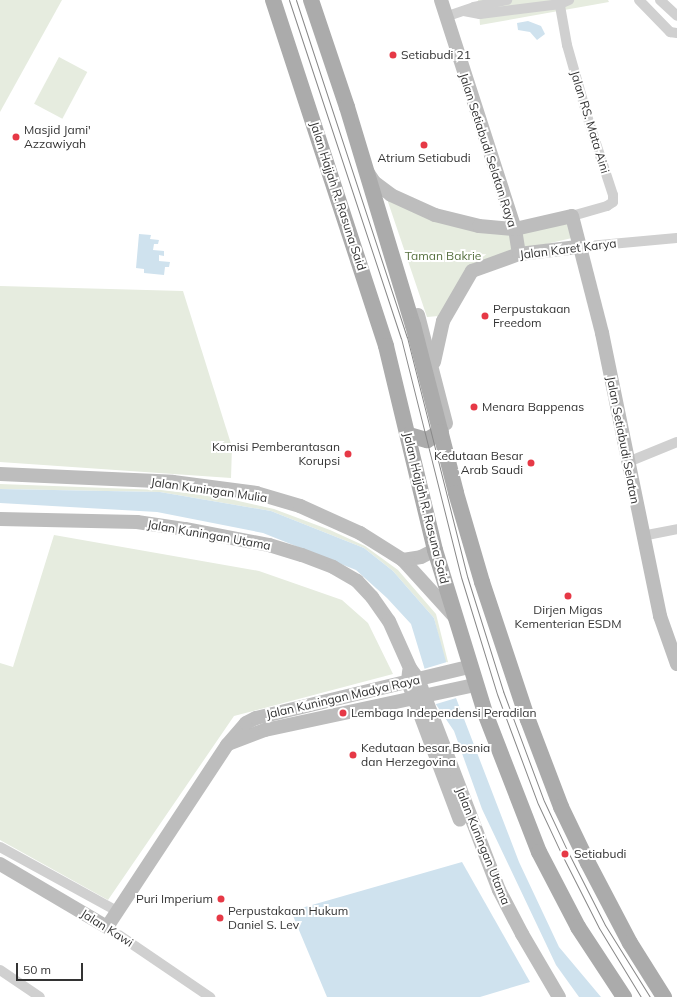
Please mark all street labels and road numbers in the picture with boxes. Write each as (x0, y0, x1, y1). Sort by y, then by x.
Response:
street label: Jalan RS. Mata Aini (568, 69, 612, 175)
street label: Jalan Setiabudi Selatan Raya (456, 71, 520, 229)
street label: Jalan Hajjah R. Rasuna Said (307, 120, 369, 272)
street label: Jalan Karet Karya (519, 236, 617, 262)
street label: Jalan Setiabudi Selatan (604, 375, 642, 505)
street label: Jalan Hajjah R. Rasuna Said (400, 431, 452, 585)
street label: Jalan Kuningan Mulia (150, 475, 268, 505)
street label: Jalan Kuningan Utama (146, 517, 272, 553)
street label: Jalan Kuningan Madya Raya (265, 672, 421, 722)
street label: Jalan Kuningan Utama (453, 785, 513, 907)
street label: Jalan Kawi (78, 906, 136, 950)

